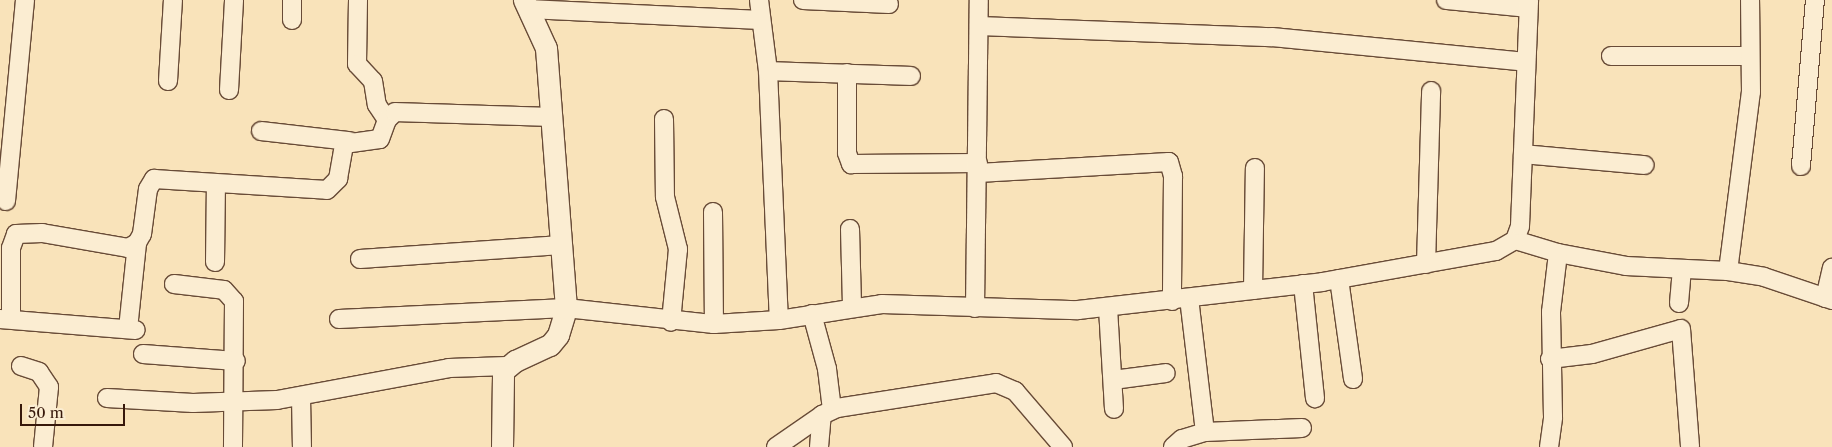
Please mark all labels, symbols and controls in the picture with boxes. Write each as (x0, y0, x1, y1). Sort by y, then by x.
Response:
scale bar (22, 394, 128, 426)
text: 50 m (28, 403, 64, 422)

